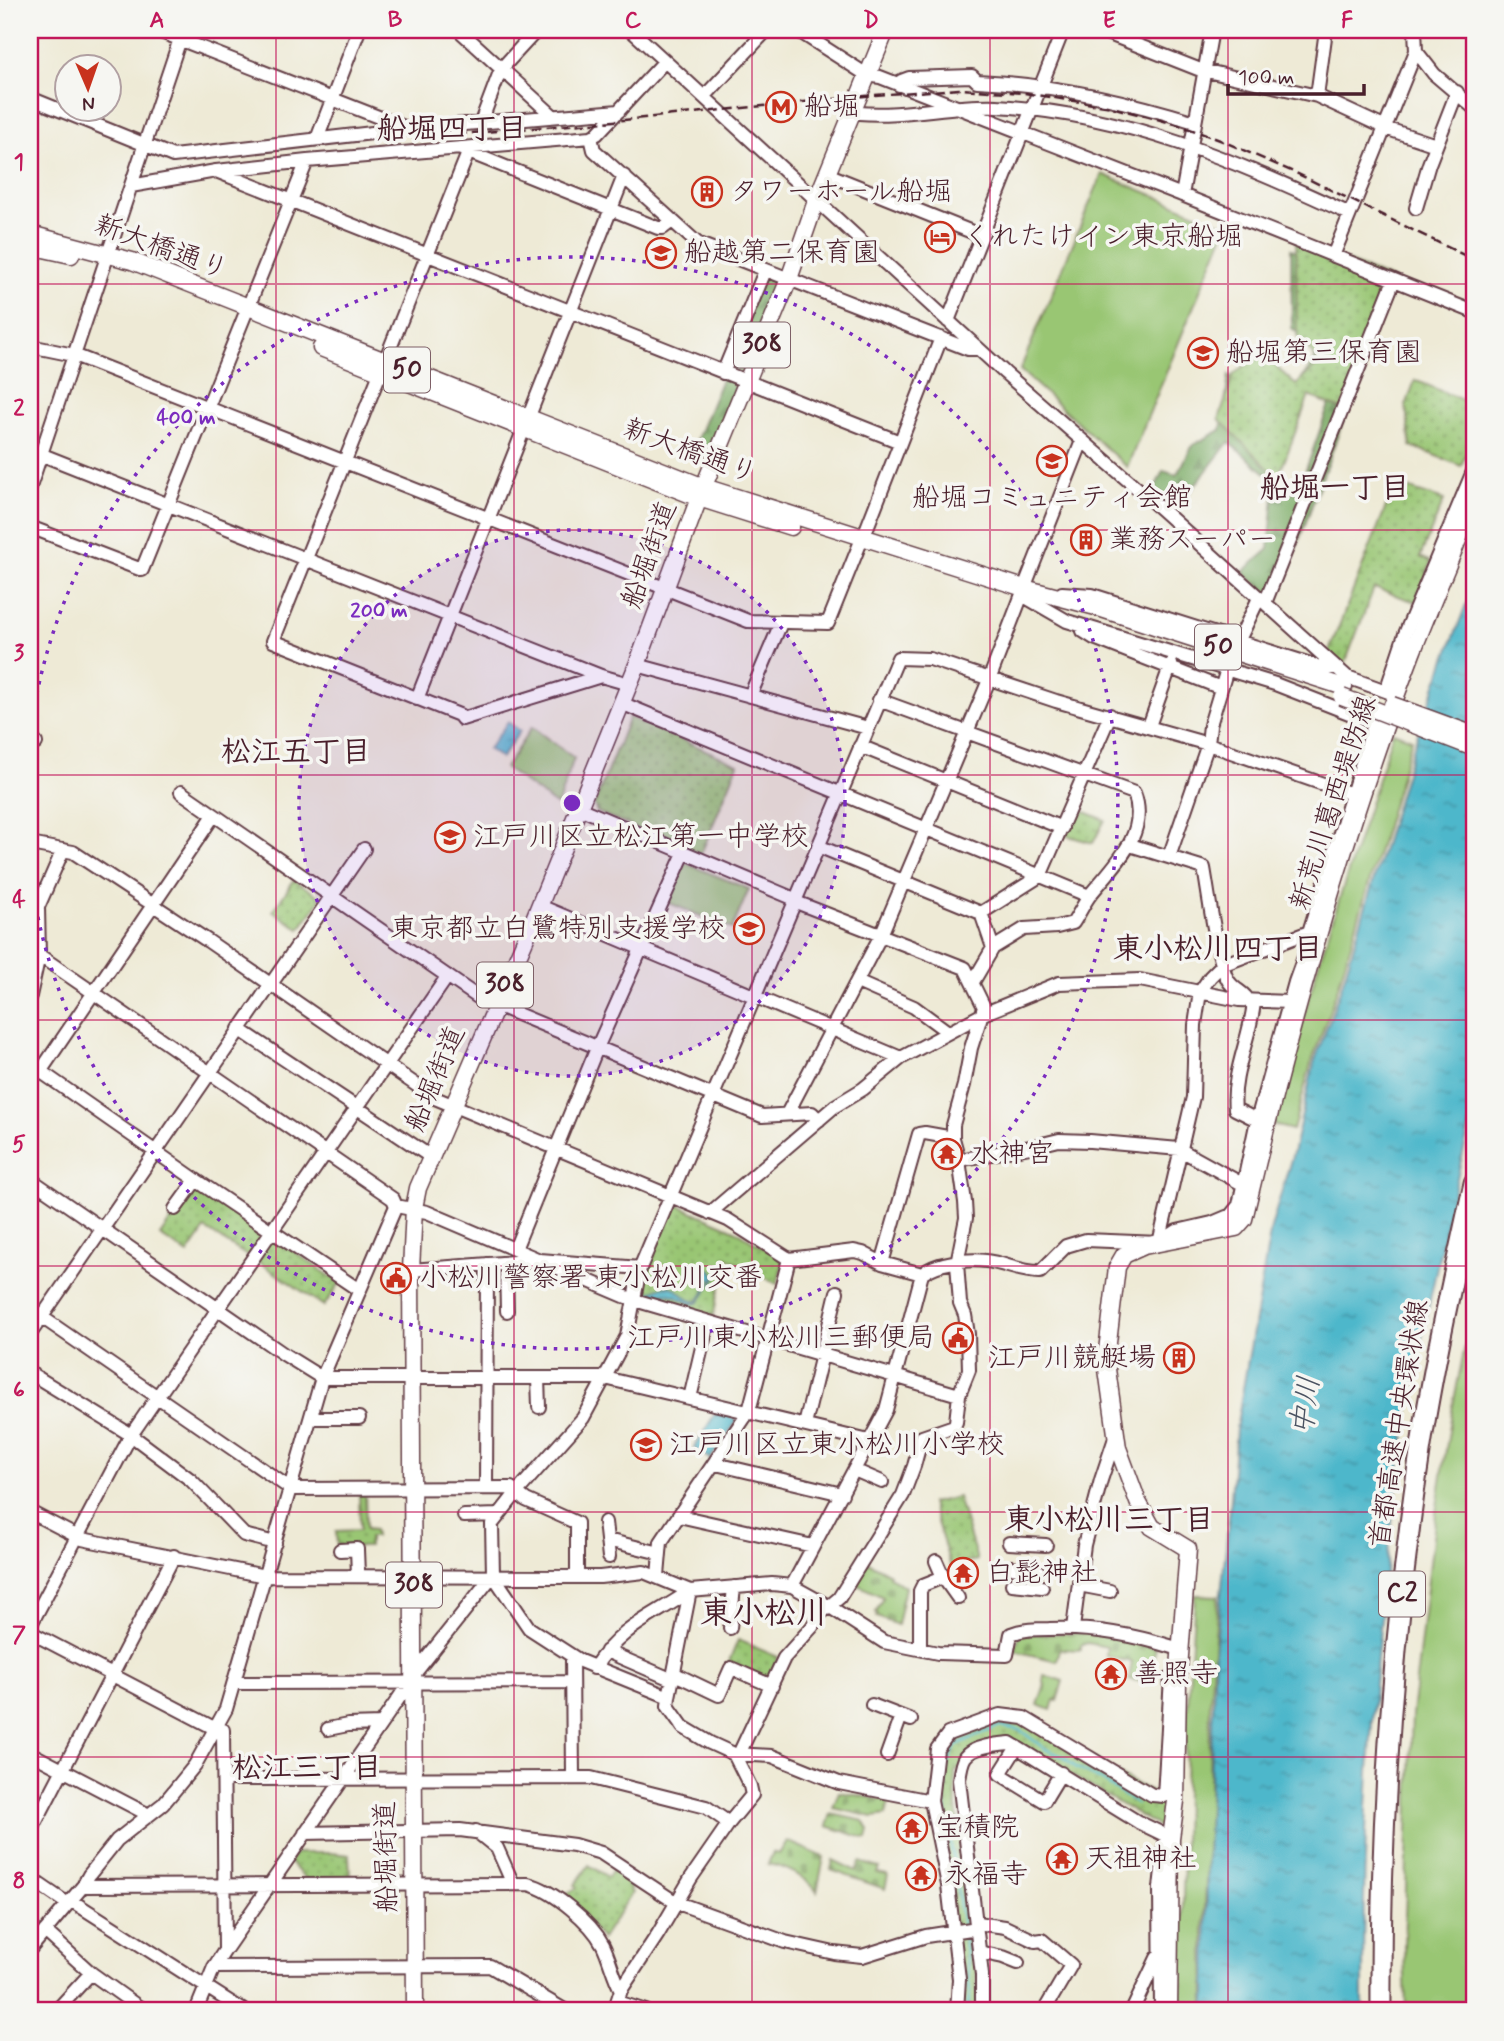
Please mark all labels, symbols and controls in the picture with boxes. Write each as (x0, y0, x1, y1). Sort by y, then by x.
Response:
text: A (149, 6, 165, 36)
text: B (388, 6, 403, 36)
text: C (625, 6, 642, 36)
text: D (863, 6, 879, 36)
text: E (1102, 6, 1116, 36)
text: F (1341, 6, 1353, 36)
north arrow (52, 52, 122, 122)
scale bar (1228, 52, 1364, 96)
text: 100 m (1238, 64, 1294, 92)
place label: 船堀 (804, 89, 860, 126)
metro station icon: 船堀 (764, 90, 798, 124)
text: N (82, 91, 95, 116)
district label: 船堀四丁目 (377, 110, 527, 149)
text: 1 (14, 148, 24, 178)
place label: タワーホール船堀 (730, 174, 952, 211)
building icon: タワーホール船堀 (690, 175, 724, 209)
street label: 新大橋通り (89, 207, 233, 289)
place label: くれたけイン東京船堀 (963, 219, 1243, 256)
hotel icon: くれたけイン東京船堀 (923, 220, 957, 254)
place label: 船越第二保育園 (684, 235, 880, 272)
school or university icon: 船越第二保育園 (644, 236, 678, 270)
road number: 308 (734, 322, 790, 368)
place label: 船堀第三保育園 (1226, 335, 1422, 372)
school or university icon: 船堀第三保育園 (1186, 336, 1220, 370)
road number: 50 (384, 348, 430, 392)
text: 2 (13, 394, 25, 424)
text: 400 m (156, 404, 216, 432)
street label: 新大橋通り (618, 411, 762, 493)
school or university icon: 船堀コミュニティ会館 (1035, 444, 1069, 478)
district label: 船堀一丁目 (1260, 469, 1410, 508)
place label: 船堀コミュニティ会館 (912, 480, 1192, 517)
street label: 船堀街道 (613, 496, 687, 614)
place label: 業務スーパー (1109, 522, 1276, 559)
building icon: 業務スーパー (1069, 523, 1103, 557)
text: 200 m (350, 597, 408, 625)
road number: 50 (1195, 624, 1241, 670)
text: 3 (14, 639, 25, 669)
street label: 新荒川葛西堤防線 (1282, 691, 1386, 915)
district label: 松江五丁目 (221, 733, 371, 772)
centre of rings (560, 791, 584, 815)
place label: 江戸川区立松江第一中学校 (473, 819, 809, 856)
school or university icon: 江戸川区立松江第一中学校 (433, 820, 467, 854)
text: 4 (12, 885, 26, 915)
place label: 東京都立白鷺特別支援学校 (390, 911, 726, 948)
school or university icon: 東京都立白鷺特別支援学校 (732, 912, 766, 946)
district label: 東小松川四丁目 (1113, 930, 1323, 969)
road number: 308 (477, 962, 533, 1008)
street label: 船堀街道 (397, 1020, 475, 1138)
text: 5 (12, 1130, 26, 1160)
place label: 水神宮 (970, 1136, 1054, 1173)
temple icon: 水神宮 (930, 1137, 964, 1171)
place label: 小松川警察署 東小松川交番 (419, 1260, 763, 1297)
public building icon: 小松川警察署 東小松川交番 (379, 1261, 413, 1295)
street label: 首都高速中央環状線 (1362, 1297, 1438, 1551)
place label: 江戸川東小松川三郵便局 (627, 1320, 935, 1357)
public building icon: 江戸川東小松川三郵便局 (941, 1321, 975, 1355)
place label: 江戸川競艇場 (988, 1340, 1156, 1377)
building icon: 江戸川競艇場 (1162, 1341, 1196, 1375)
water label: 中川 (1283, 1374, 1329, 1438)
text: 6 (13, 1376, 25, 1406)
place label: 江戸川区立東小松川小学校 (669, 1427, 1005, 1464)
school or university icon: 江戸川区立東小松川小学校 (629, 1428, 663, 1462)
district label: 東小松川三丁目 (1004, 1501, 1214, 1540)
place label: 白髭神社 (986, 1555, 1098, 1592)
temple icon: 白髭神社 (946, 1556, 980, 1590)
road number: 308 (386, 1562, 442, 1608)
road number: C2 (1379, 1572, 1425, 1616)
district label: 東小松川 (700, 1593, 828, 1635)
text: 7 (12, 1621, 26, 1651)
place label: 善照寺 (1134, 1656, 1218, 1693)
temple icon: 善照寺 (1094, 1657, 1128, 1691)
district label: 松江三丁目 (232, 1749, 382, 1788)
street label: 船堀街道 (368, 1801, 406, 1913)
place label: 宝積院 (935, 1810, 1019, 1847)
temple icon: 宝積院 (895, 1811, 929, 1845)
place label: 天祖神社 (1085, 1841, 1197, 1878)
temple icon: 天祖神社 (1045, 1842, 1079, 1876)
place label: 永福寺 (944, 1857, 1028, 1894)
temple icon: 永福寺 (904, 1858, 938, 1892)
text: 8 (13, 1867, 25, 1897)

